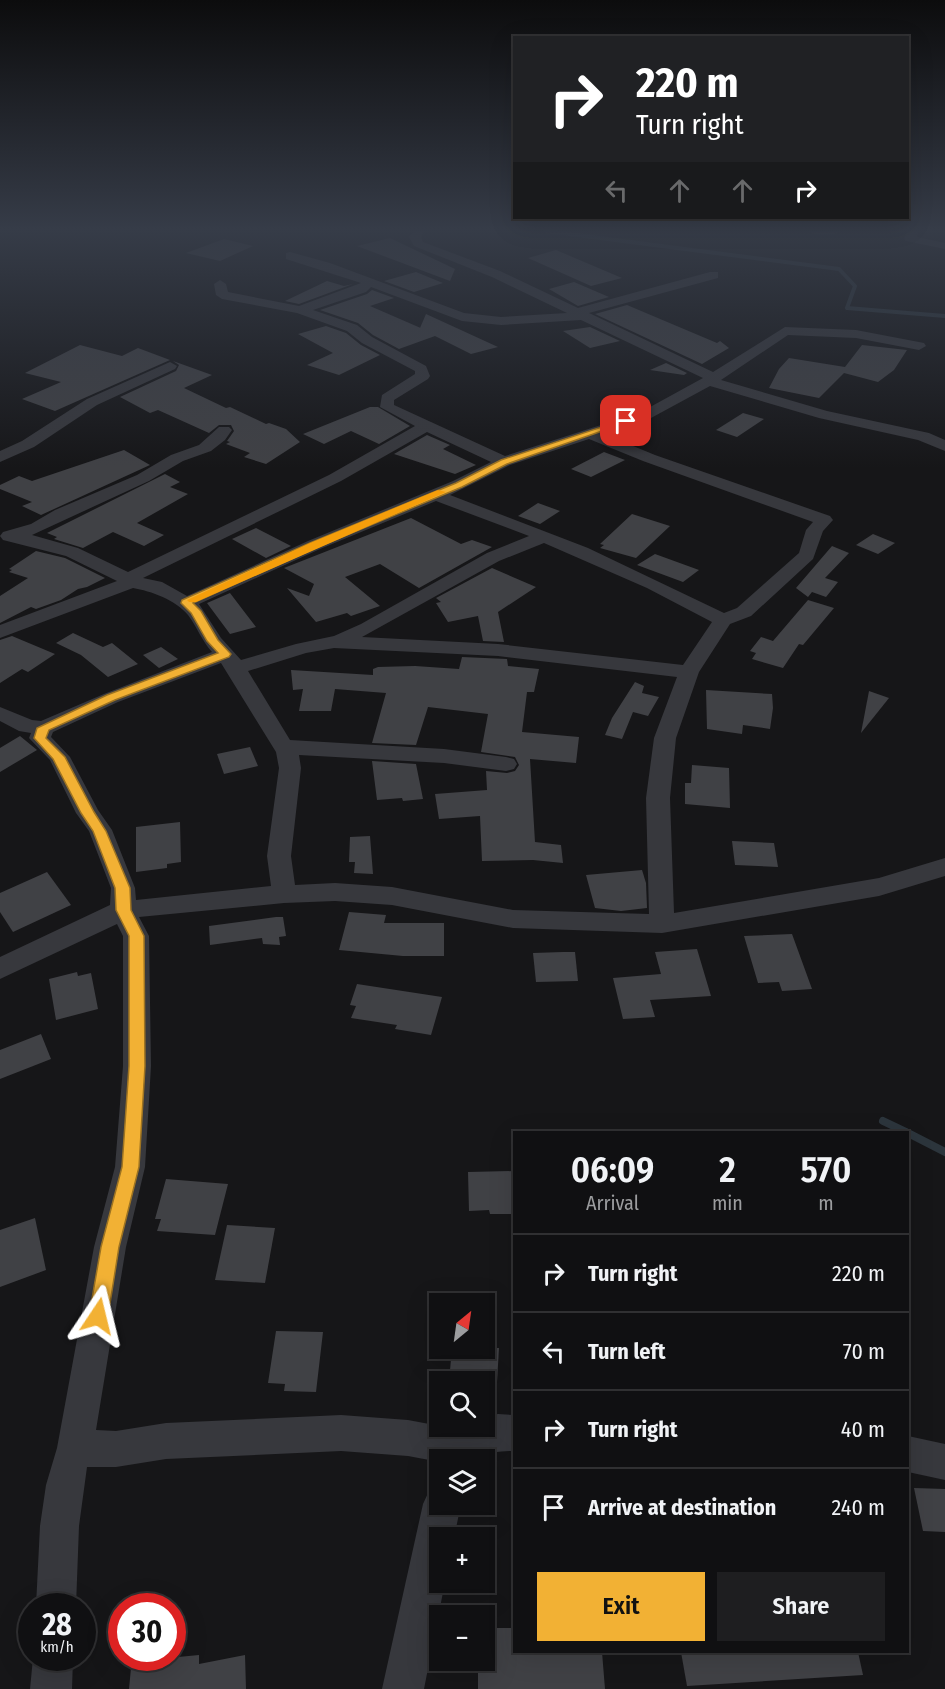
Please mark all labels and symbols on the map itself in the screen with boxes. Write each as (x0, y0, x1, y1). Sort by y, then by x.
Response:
pin (600, 395, 651, 446)
position arrow (66, 1284, 130, 1348)
north arrow (429, 1293, 495, 1359)
speed limit sign: 30 (108, 1593, 186, 1671)

